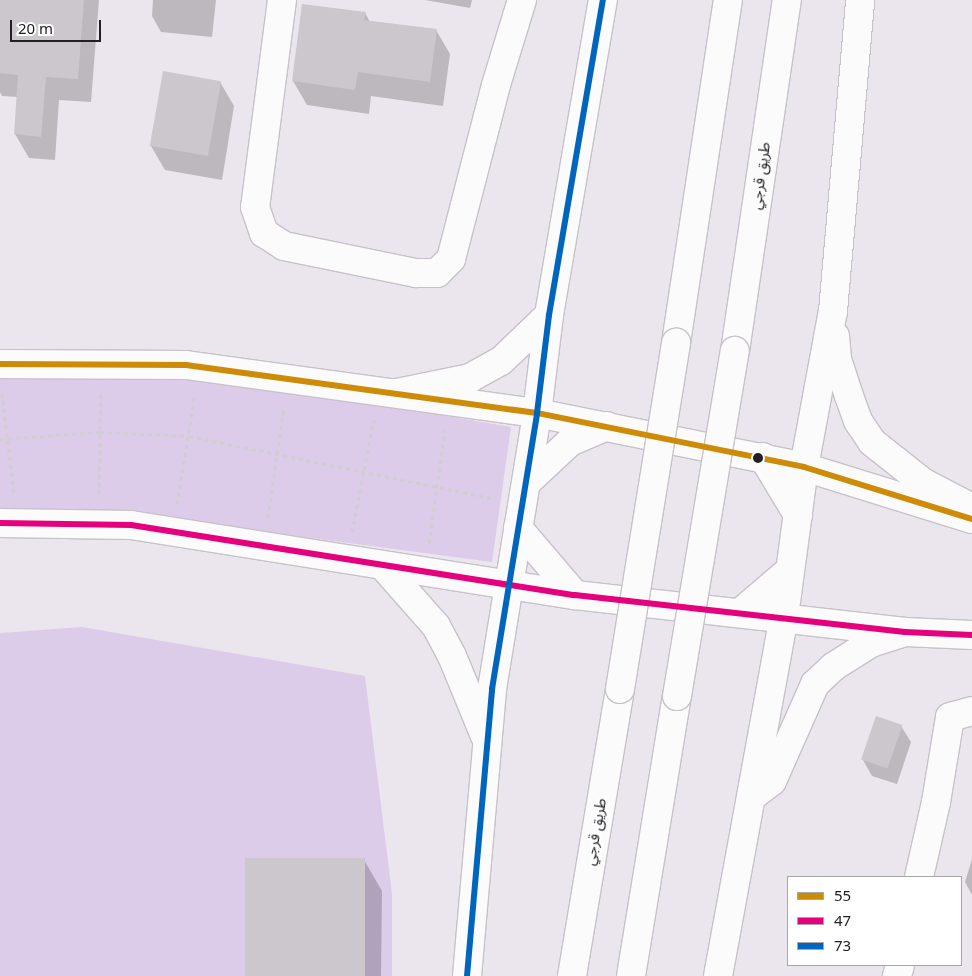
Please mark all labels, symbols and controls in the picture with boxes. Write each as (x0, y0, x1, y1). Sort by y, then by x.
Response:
scale bar (12, 10, 104, 42)
text: 20 m (18, 13, 53, 45)
street label: طريق قرجي (747, 141, 775, 211)
unlabelled marker (753, 453, 763, 463)
street label: طريق قرجي (581, 797, 611, 867)
legend (787, 876, 962, 966)
text: 55 (834, 880, 851, 912)
text: 47 (834, 905, 851, 937)
text: 73 (834, 930, 851, 962)

